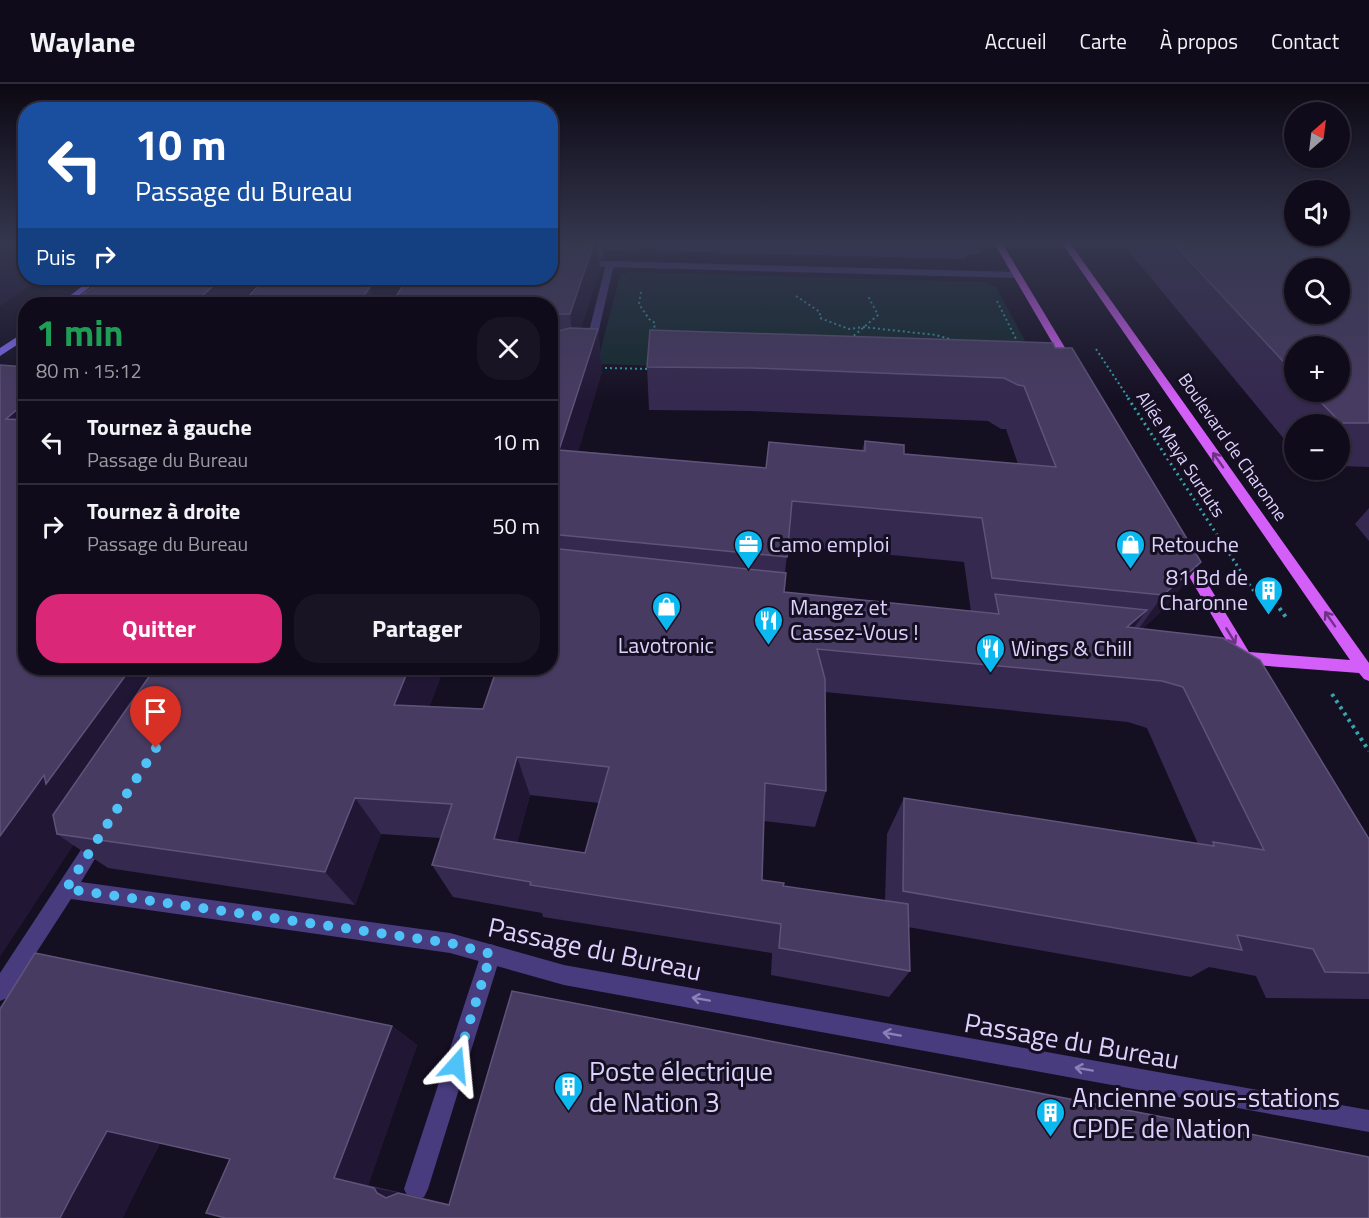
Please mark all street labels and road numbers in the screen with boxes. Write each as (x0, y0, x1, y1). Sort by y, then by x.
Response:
street label: Boulevard de Charonne (1172, 367, 1294, 527)
street label: Allée Maya Surduts (1130, 385, 1232, 523)
street label: Passage du Bureau (484, 905, 706, 991)
street label: Passage du Bureau (961, 1001, 1183, 1079)

